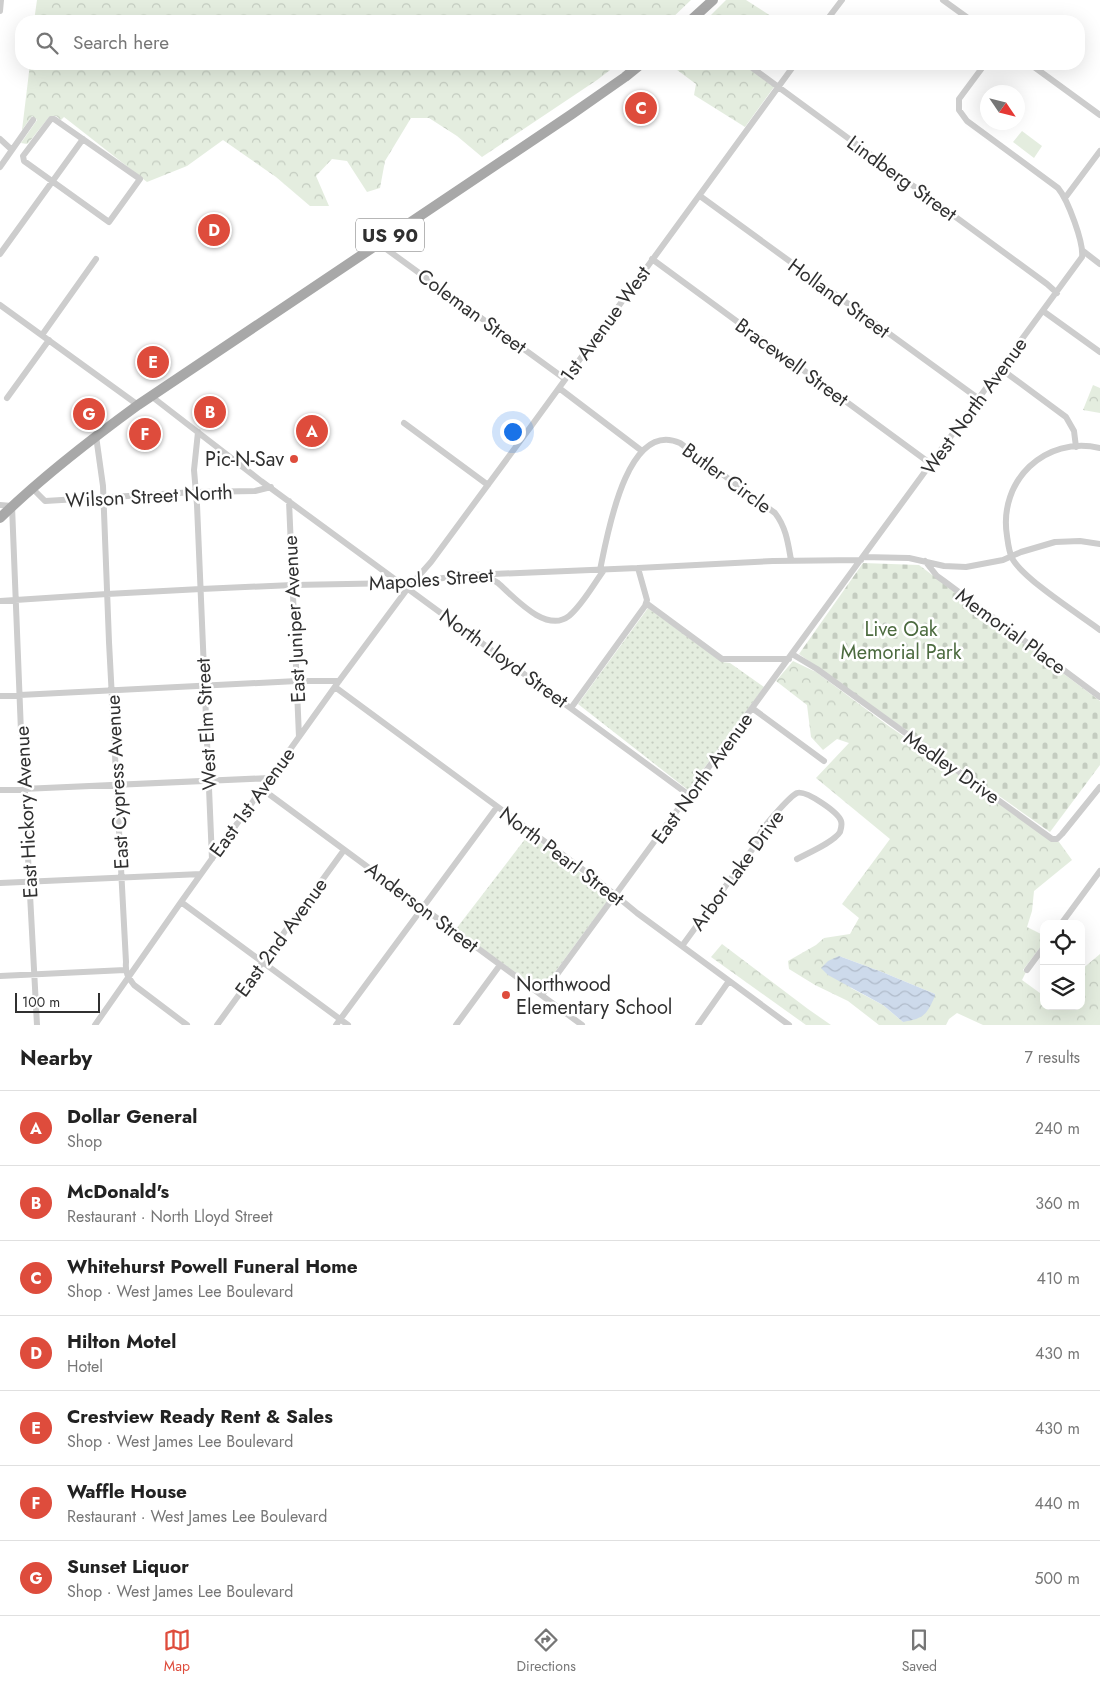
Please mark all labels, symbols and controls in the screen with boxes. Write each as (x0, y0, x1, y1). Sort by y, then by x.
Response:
search box (15, 15, 1085, 70)
icon: search (33, 29, 61, 57)
text: Search here (73, 29, 169, 56)
north arrow (980, 85, 1025, 130)
pin: C (625, 89, 657, 127)
street label: Lindberg Street (841, 129, 963, 228)
pin: D (198, 211, 230, 249)
road number: US 90 (356, 218, 424, 252)
street label: Holland Street (782, 252, 896, 345)
street label: 1st Avenue West (553, 260, 658, 388)
street label: Coleman Street (411, 262, 533, 361)
street label: Bracewell Street (729, 311, 854, 414)
street label: West North Avenue (914, 331, 1034, 481)
pin: E (137, 343, 169, 381)
pin: B (194, 393, 226, 431)
pin: G (73, 395, 105, 433)
pin: A (296, 412, 328, 450)
pin: F (129, 415, 161, 453)
your location (500, 419, 526, 445)
street label: Butler Circle (676, 436, 777, 521)
place label: Pic-N-Sav (205, 445, 284, 474)
marker: Pic-N-Sav (288, 453, 300, 465)
street label: Wilson Street North (65, 478, 233, 515)
street label: East Juniper Avenue (276, 535, 313, 703)
street label: Mapoles Street (368, 561, 494, 598)
street label: Memorial Place (949, 581, 1072, 681)
street label: North Lloyd Street (433, 602, 574, 715)
park label: Live Oak Memorial Park (841, 615, 962, 667)
street label: West Elm Street (189, 657, 224, 791)
street label: East Cypress Avenue (98, 694, 137, 870)
street label: East North Avenue (645, 707, 760, 850)
street label: Medley Drive (898, 723, 1006, 811)
street label: East Hickory Avenue (8, 725, 45, 899)
street label: East 1st Avenue (203, 741, 302, 863)
street label: North Pearl Street (493, 800, 630, 913)
street label: Arbor Lake Drive (684, 804, 791, 937)
street label: Anderson Street (359, 855, 485, 960)
street label: East 2nd Avenue (228, 872, 335, 1003)
map controls (1040, 920, 1085, 1010)
button: locate (1040, 920, 1085, 965)
button: layers (1040, 965, 1085, 1010)
place label: Northwood Elementary School (516, 970, 672, 1022)
marker: Northwood Elementary School (500, 989, 512, 1001)
scale bar (15, 990, 100, 1013)
text: 100 m (22, 992, 60, 1012)
text: Nearby (20, 1043, 92, 1073)
text: 7 results (1024, 1046, 1080, 1069)
text: Dollar General (67, 1103, 198, 1130)
text: A (30, 1117, 42, 1140)
text: 240 m (1035, 1117, 1080, 1140)
text: Shop (67, 1130, 102, 1153)
text: McDonald's (67, 1178, 169, 1205)
text: B (31, 1192, 41, 1215)
text: 360 m (1035, 1192, 1080, 1215)
text: Restaurant · North Lloyd Street (67, 1205, 273, 1228)
text: Whitehurst Powell Funeral Home (67, 1253, 358, 1280)
text: C (30, 1267, 42, 1290)
text: 410 m (1037, 1267, 1080, 1290)
text: Shop · West James Lee Boulevard (67, 1280, 293, 1303)
text: Hilton Motel (67, 1328, 176, 1355)
text: D (30, 1342, 42, 1365)
text: 430 m (1035, 1342, 1080, 1365)
text: Hotel (67, 1355, 103, 1378)
text: Crestview Ready Rent & Sales (67, 1403, 333, 1430)
text: E (31, 1417, 41, 1440)
text: 430 m (1035, 1417, 1080, 1440)
text: Shop · West James Lee Boulevard (67, 1430, 293, 1453)
text: Waffle House (67, 1478, 187, 1505)
text: F (32, 1492, 40, 1515)
text: 440 m (1034, 1492, 1080, 1515)
text: Restaurant · West James Lee Boulevard (67, 1505, 327, 1528)
text: Sunset Liquor (67, 1553, 189, 1580)
text: G (29, 1567, 43, 1590)
text: 500 m (1034, 1567, 1080, 1590)
text: Shop · West James Lee Boulevard (67, 1580, 293, 1603)
tab: Map (163, 1626, 191, 1676)
tab: Directions (517, 1626, 576, 1676)
tab: Saved (902, 1626, 937, 1676)

